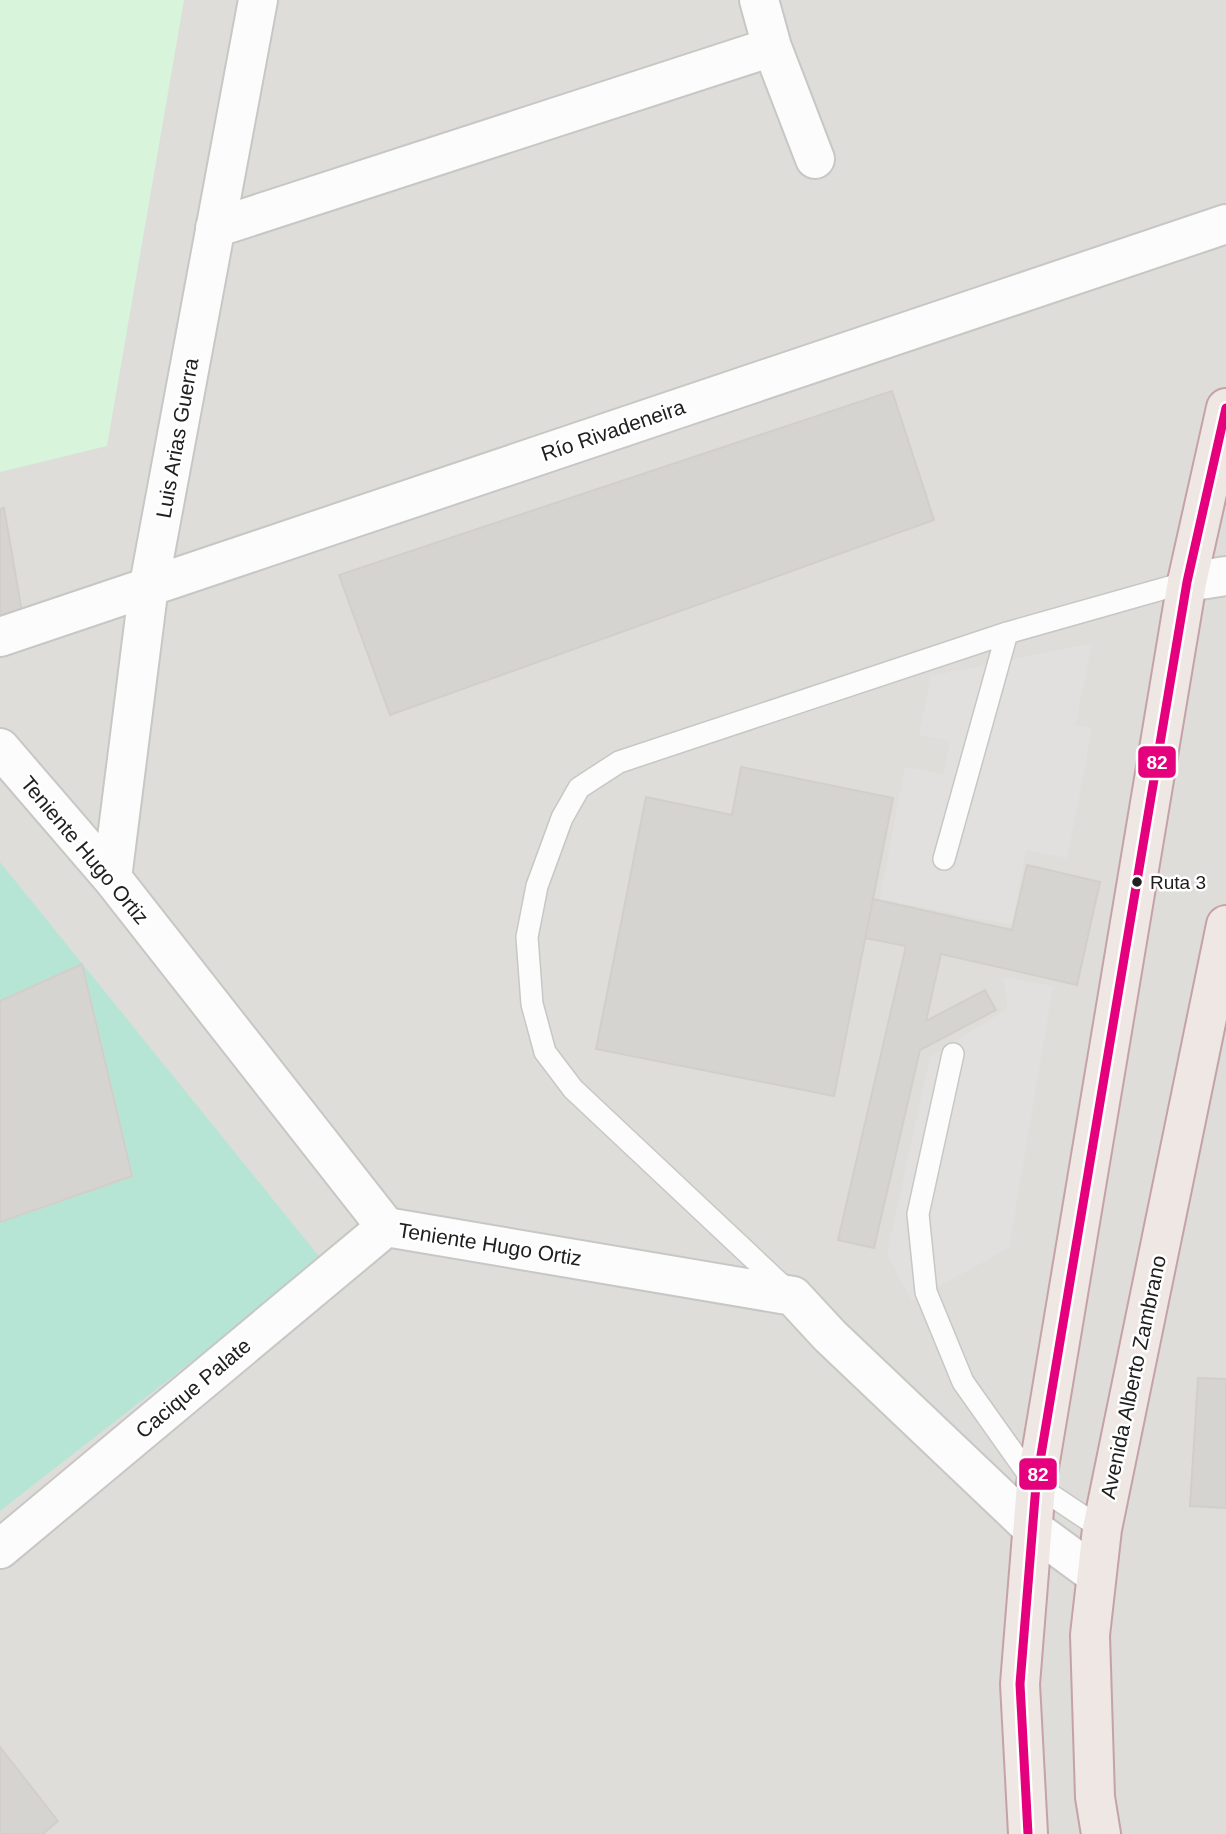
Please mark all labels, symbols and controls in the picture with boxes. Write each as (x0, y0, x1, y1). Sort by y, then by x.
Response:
street label: Luis Arias Guerra (152, 356, 202, 520)
street label: Río Rivadeneira (538, 395, 688, 465)
line badge: 82 (1137, 745, 1177, 779)
text: 82 (1146, 752, 1168, 773)
street label: Teniente Hugo Ortiz (17, 772, 153, 928)
place label: Ruta 3 (1150, 872, 1206, 893)
marker: Ruta 3 (1130, 875, 1144, 889)
street label: Teniente Hugo Ortiz (397, 1218, 583, 1270)
street label: Avenida Alberto Zambrano (1096, 1253, 1170, 1501)
street label: Cacique Palate (131, 1333, 255, 1443)
line badge: 82 (1018, 1457, 1058, 1491)
text: 82 (1027, 1464, 1049, 1485)

